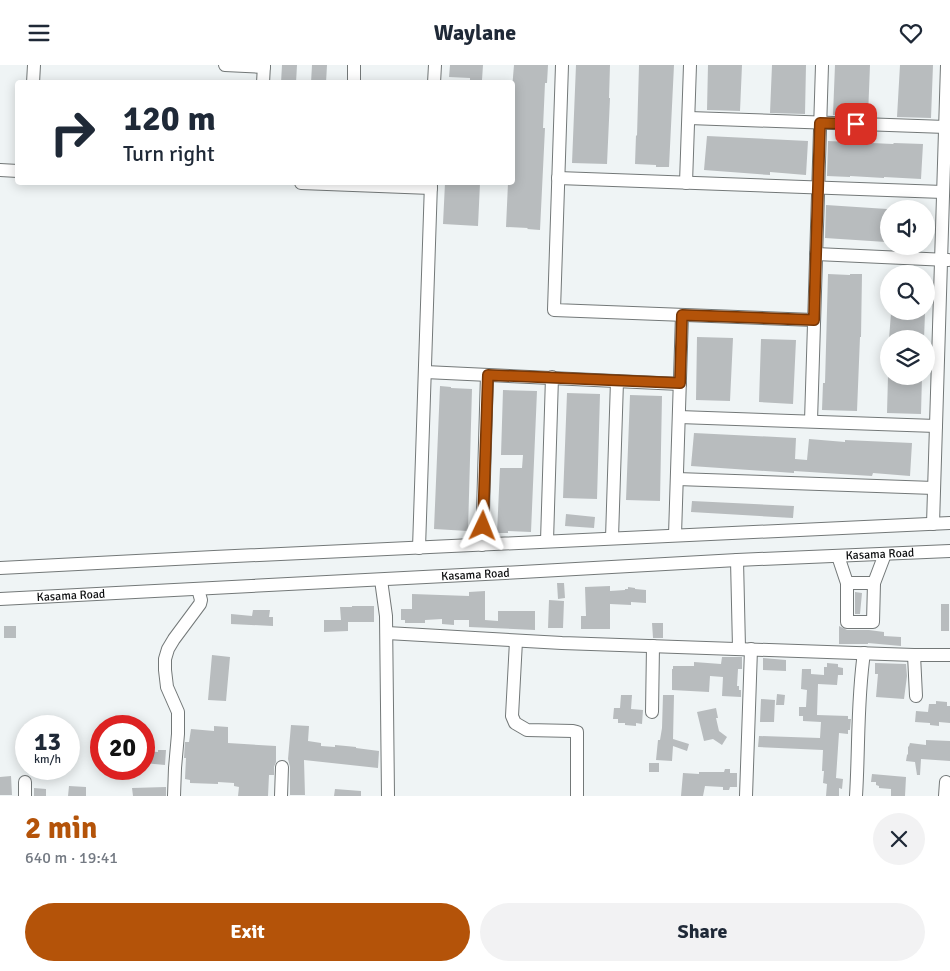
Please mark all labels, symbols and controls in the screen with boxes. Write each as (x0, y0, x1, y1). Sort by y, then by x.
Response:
icon: menu (25, 19, 53, 47)
text: Waylane (434, 19, 516, 46)
icon: heart (897, 19, 925, 47)
text: 120 m (123, 97, 216, 140)
icon: right (40, 100, 105, 165)
pin (835, 103, 877, 145)
icon: arrive (842, 110, 870, 138)
text: Turn right (123, 140, 215, 167)
map controls (880, 200, 935, 385)
button: sound (880, 200, 935, 255)
button: search (880, 265, 935, 320)
button: layers (880, 330, 935, 385)
position arrow (456, 499, 508, 551)
street label: Kasama Road (845, 546, 914, 563)
street label: Kasama Road (441, 566, 510, 584)
street label: Kasama Road (36, 587, 106, 605)
speed limit sign: 20 (90, 715, 155, 780)
text: 13 (34, 726, 61, 757)
text: km/h (34, 752, 61, 767)
text: 2 min (25, 810, 97, 847)
button: close (873, 813, 925, 865)
text: 640 m · 19:41 (25, 848, 118, 868)
button: Exit (25, 903, 470, 961)
button: Share (480, 903, 925, 961)

